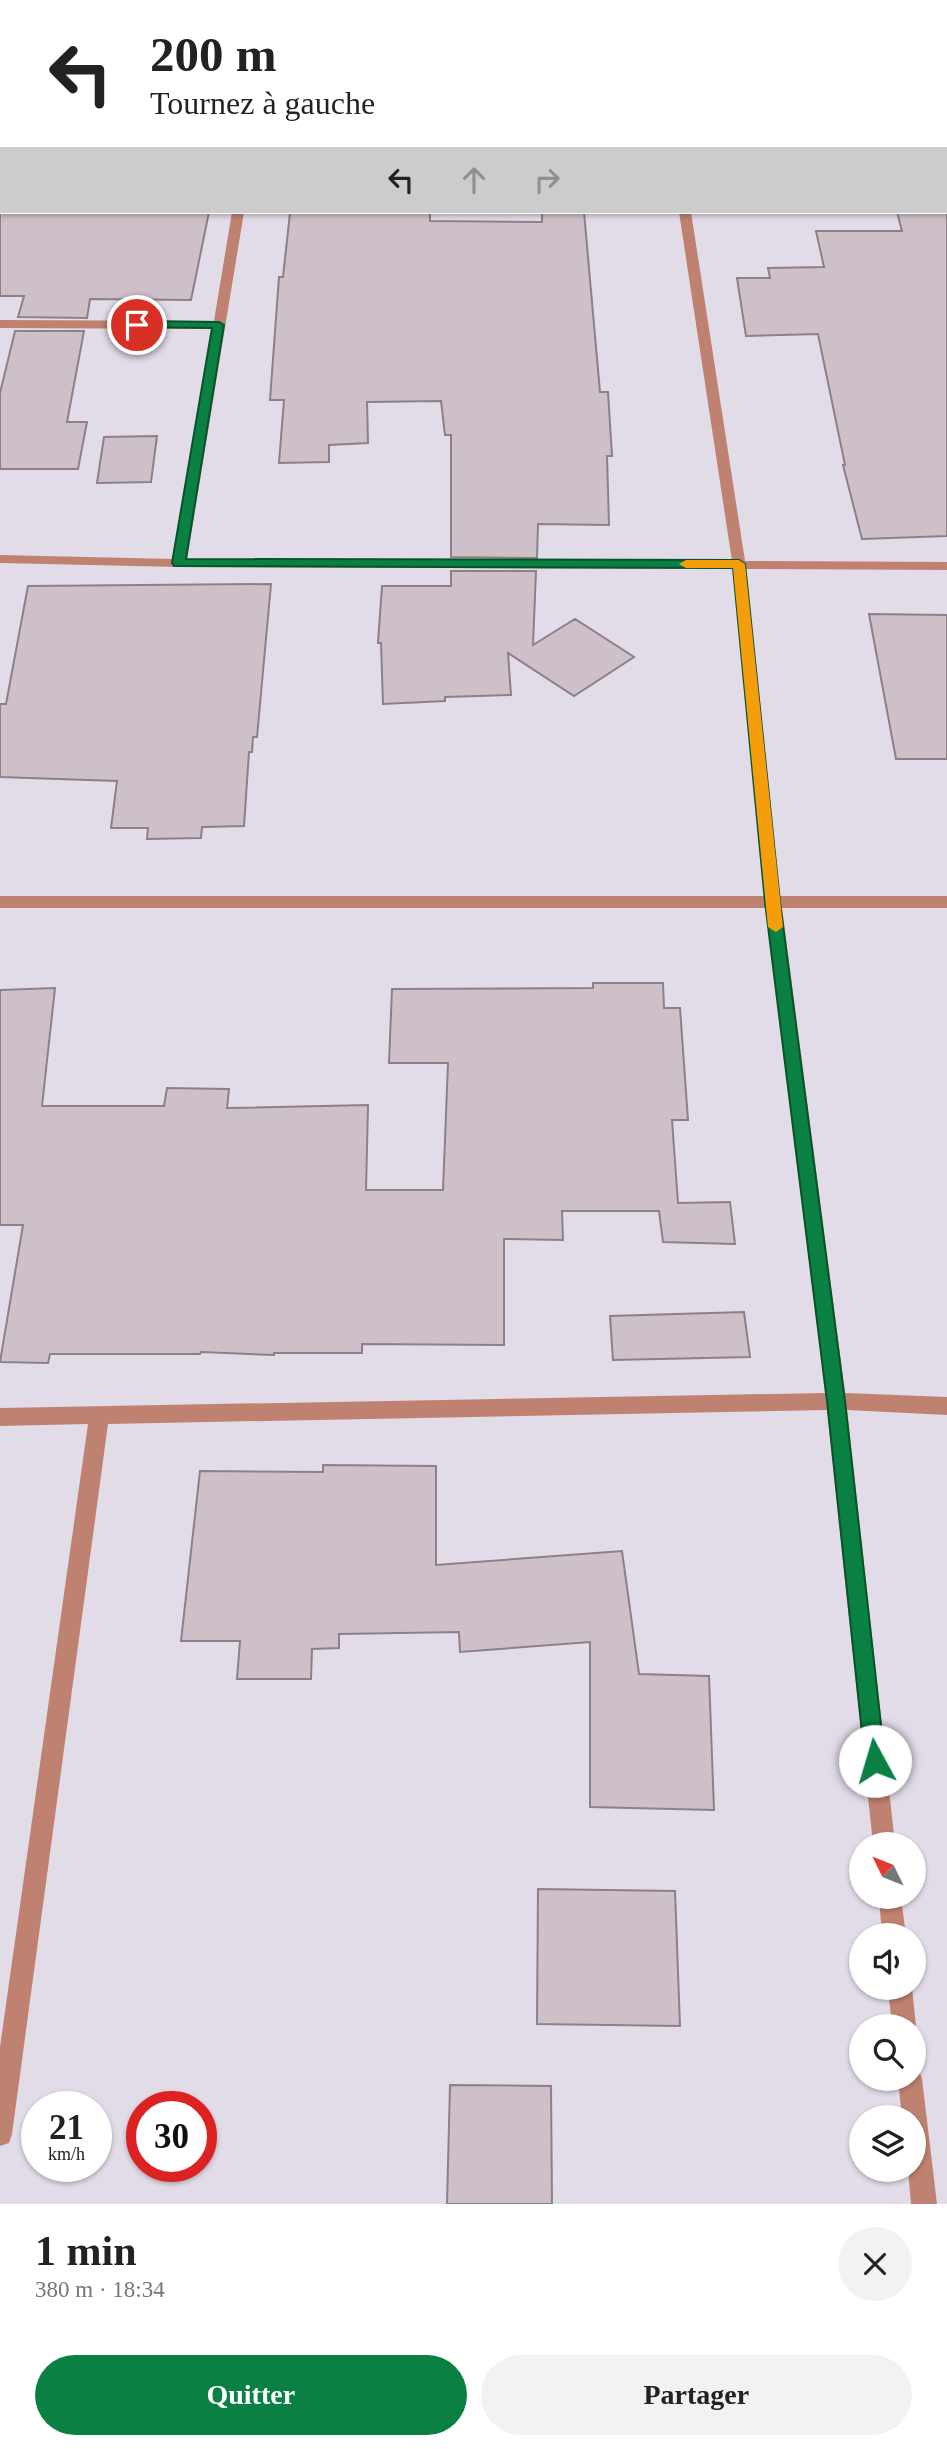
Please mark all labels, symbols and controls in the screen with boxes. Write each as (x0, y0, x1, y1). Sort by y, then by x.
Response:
text: 200 m (150, 27, 277, 82)
icon: left (35, 28, 126, 119)
text: Tournez à gauche (150, 85, 375, 121)
icon: left (382, 161, 420, 199)
icon: ahead (455, 161, 493, 199)
icon: right (528, 161, 566, 199)
pin (107, 295, 167, 355)
icon: arrive (118, 306, 156, 344)
position arrow (838, 1724, 912, 1798)
north arrow (849, 1832, 926, 1909)
map controls (849, 1832, 926, 2182)
button: sound (849, 1923, 926, 2000)
button: search (849, 2014, 926, 2091)
speed limit sign: 30 (126, 2091, 217, 2182)
button: layers (849, 2105, 926, 2182)
text: 21 (49, 2108, 84, 2147)
text: km/h (48, 2144, 85, 2164)
button: close (838, 2227, 912, 2301)
text: 1 min (35, 2228, 137, 2274)
text: 380 m · 18:34 (35, 2277, 165, 2302)
button: Quitter (35, 2355, 467, 2435)
button: Partager (481, 2355, 912, 2435)

